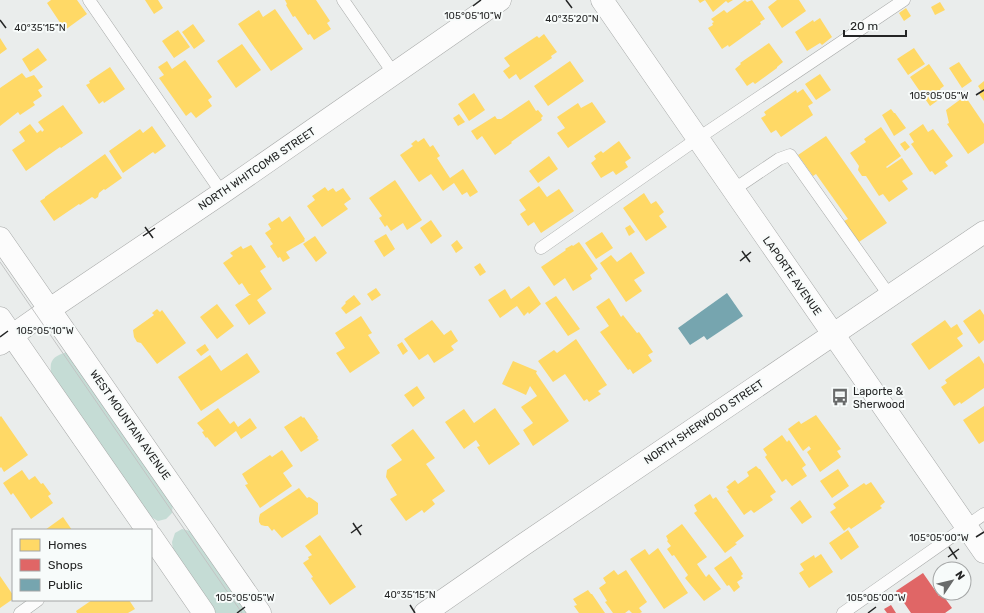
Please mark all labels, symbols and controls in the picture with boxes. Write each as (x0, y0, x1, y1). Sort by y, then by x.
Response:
text: 105°05'10"W (444, 10, 502, 22)
scale bar (844, 12, 906, 38)
text: 40°35'20"N (545, 13, 599, 25)
text: 20 m (850, 19, 878, 33)
text: 40°35'15"N (14, 22, 66, 34)
text: 105°05'05"W (910, 90, 968, 102)
street label: NORTH WHITCOMB STREET (196, 125, 319, 213)
street label: LAPORTE AVENUE (760, 234, 824, 318)
text: 105°05'10"W (16, 325, 74, 337)
street label: WEST MOUNTAIN AVENUE (87, 368, 173, 483)
street label: NORTH SHERWOOD STREET (642, 377, 767, 467)
place label: Laporte & Sherwood (853, 385, 905, 411)
bus stop icon: Laporte & Sherwood (830, 387, 850, 407)
legend (12, 529, 152, 601)
text: 105°05'00"W (909, 532, 969, 544)
text: Homes (48, 538, 87, 552)
text: Shops (48, 558, 83, 572)
north arrow (932, 561, 972, 601)
text: N (952, 569, 967, 583)
text: Public (48, 578, 83, 592)
text: 40°35'15"N (384, 589, 436, 601)
text: 105°05'05"W (216, 592, 274, 604)
text: 105°05'00"W (846, 592, 906, 604)

